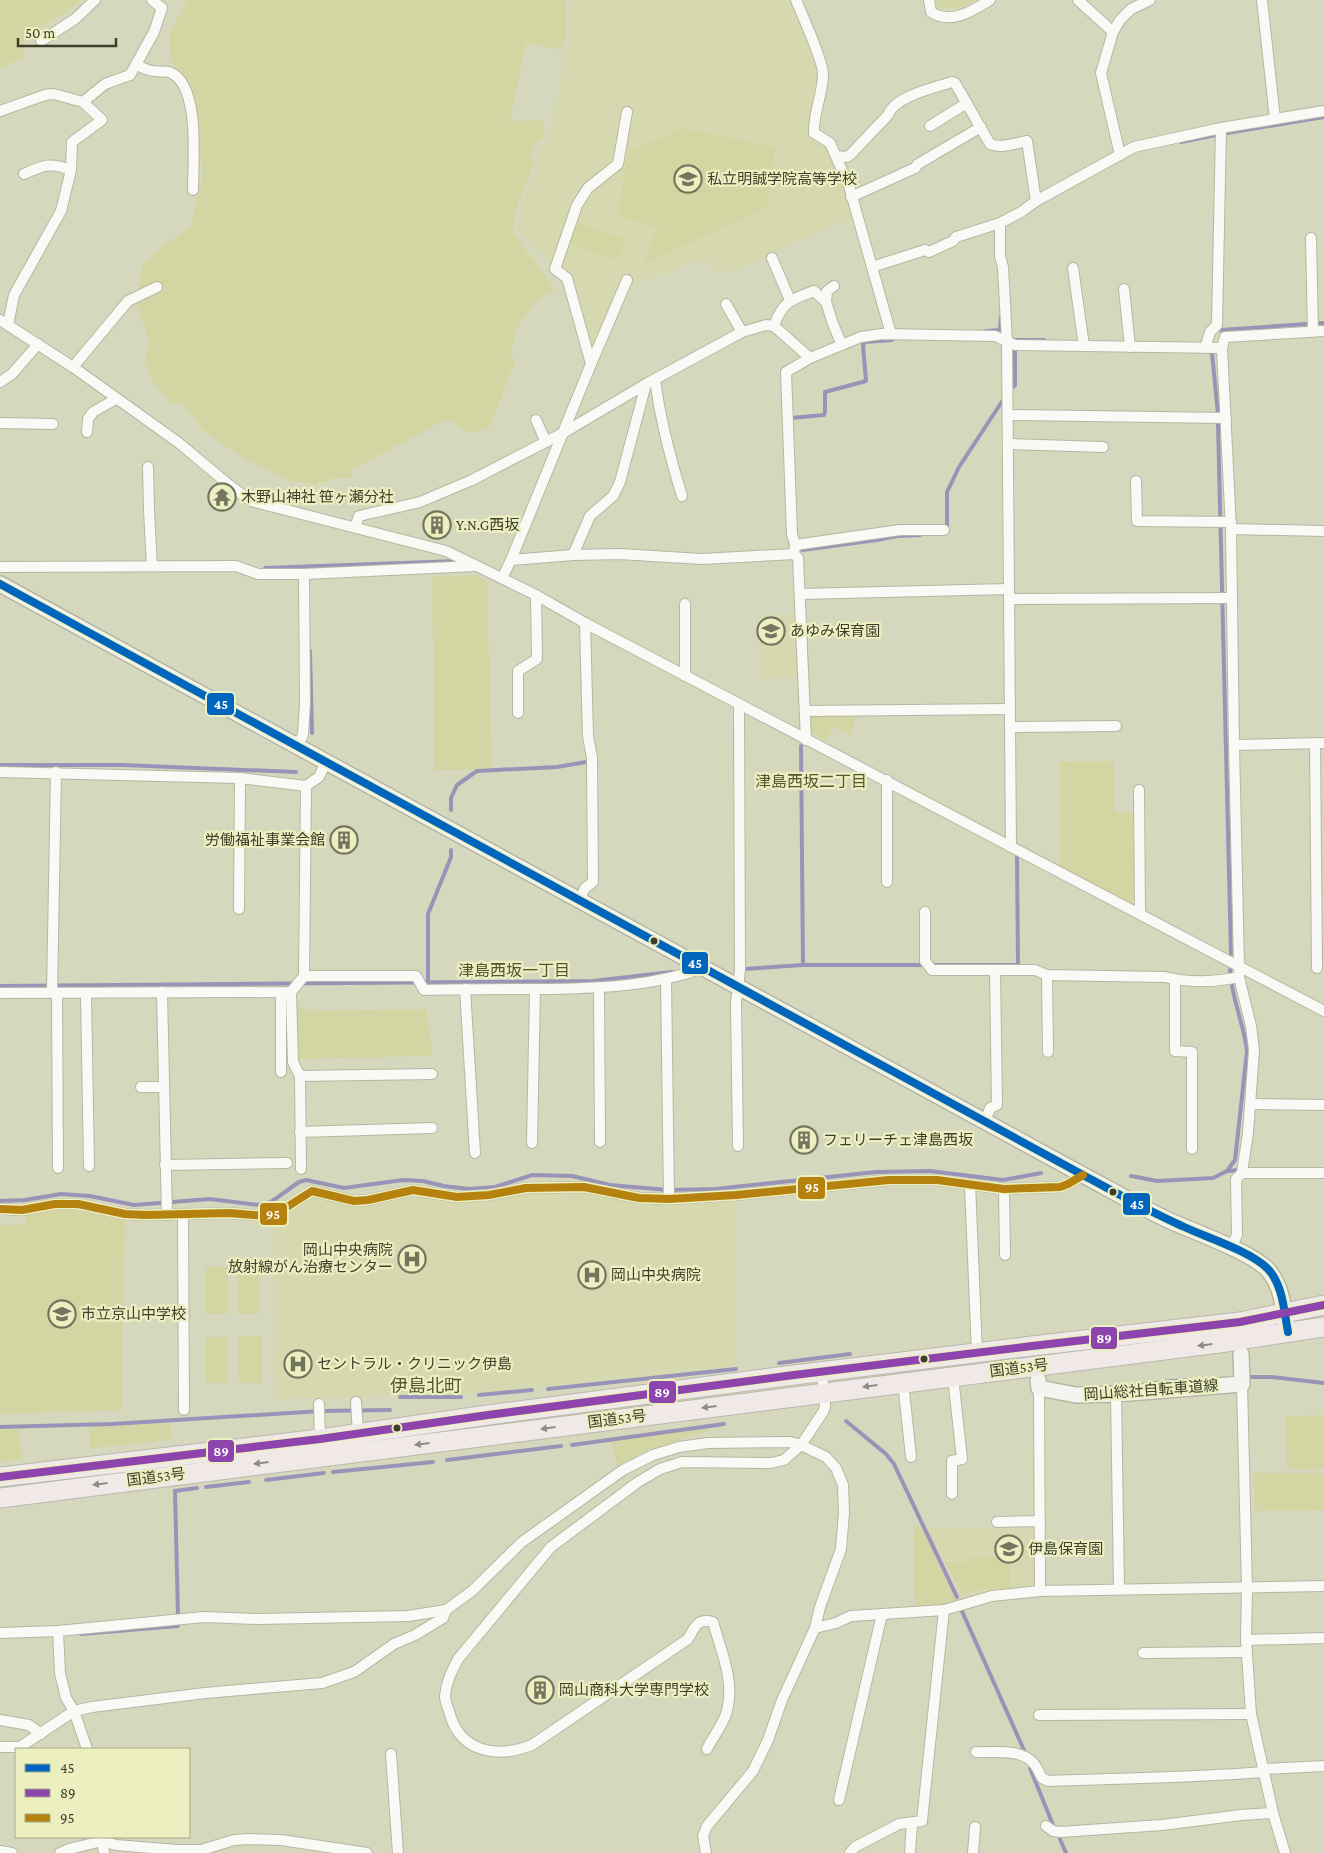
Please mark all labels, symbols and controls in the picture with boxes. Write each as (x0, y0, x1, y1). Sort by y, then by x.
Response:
scale bar (18, 15, 115, 47)
text: 50 m (25, 25, 55, 41)
school or university icon: 私立明誠学院高等学校 (673, 164, 703, 194)
place label: 私立明誠学院高等学校 (707, 171, 857, 187)
temple icon: 木野山神社 笹ヶ瀬分社 (207, 482, 237, 512)
place label: 木野山神社 笹ヶ瀬分社 (241, 489, 394, 505)
building icon: Y.N.G西坂 (422, 510, 452, 540)
place label: Y.N.G西坂 (456, 517, 519, 533)
school or university icon: あゆみ保育園 (756, 616, 786, 646)
place label: あゆみ保育園 (790, 623, 880, 639)
line badge: 45 (206, 692, 235, 716)
text: 45 (214, 696, 228, 712)
district label: 津島西坂二丁目 (755, 773, 867, 790)
building icon: 労働福祉事業会館 (329, 825, 359, 855)
place label: 労働福祉事業会館 (205, 832, 325, 848)
unlabelled marker (649, 936, 659, 946)
line badge: 45 (681, 951, 709, 975)
text: 45 (688, 955, 702, 971)
district label: 津島西坂一丁目 (458, 962, 570, 979)
building icon: フェリーチェ津島西坂 (789, 1125, 819, 1155)
place label: フェリーチェ津島西坂 (823, 1132, 973, 1148)
line badge: 95 (797, 1176, 826, 1200)
text: 95 (805, 1179, 819, 1195)
unlabelled marker (1108, 1187, 1118, 1197)
line badge: 45 (1122, 1192, 1151, 1216)
text: 45 (1130, 1196, 1144, 1212)
line badge: 95 (259, 1202, 288, 1226)
text: 95 (266, 1206, 280, 1222)
place label: 岡山中央病院 放射線がん治療センター (228, 1242, 393, 1275)
hospital icon: 岡山中央病院 放射線がん治療センター (397, 1244, 427, 1274)
hospital icon: 岡山中央病院 (577, 1260, 607, 1290)
place label: 岡山中央病院 (611, 1267, 701, 1283)
school or university icon: 市立京山中学校 (47, 1299, 77, 1329)
place label: 市立京山中学校 (81, 1306, 186, 1322)
line badge: 89 (1090, 1326, 1118, 1350)
text: 89 (1096, 1330, 1112, 1346)
one-way arrow (1197, 1341, 1213, 1349)
hospital icon: セントラル・クリニック伊島 (283, 1349, 313, 1379)
unlabelled marker (919, 1354, 929, 1364)
place label: セントラル・クリニック伊島 (317, 1356, 512, 1372)
street label: 国道53号 (989, 1356, 1049, 1380)
district label: 伊島北町 (390, 1376, 462, 1396)
street label: 岡山総社自転車道線 (1083, 1377, 1219, 1403)
line badge: 89 (648, 1380, 677, 1404)
one-way arrow (862, 1382, 878, 1390)
text: 89 (654, 1384, 670, 1400)
one-way arrow (701, 1403, 717, 1411)
street label: 国道53号 (587, 1407, 647, 1431)
unlabelled marker (392, 1423, 402, 1433)
one-way arrow (539, 1424, 555, 1432)
line badge: 89 (207, 1439, 235, 1463)
one-way arrow (414, 1440, 430, 1448)
text: 89 (213, 1443, 229, 1459)
one-way arrow (253, 1459, 269, 1467)
street label: 国道53号 (126, 1465, 186, 1489)
one-way arrow (92, 1480, 108, 1488)
school or university icon: 伊島保育園 (994, 1534, 1024, 1564)
place label: 伊島保育園 (1028, 1541, 1103, 1557)
building icon: 岡山商科大学専門学校 (525, 1675, 555, 1705)
place label: 岡山商科大学専門学校 (559, 1682, 709, 1698)
legend (15, 1748, 190, 1838)
text: 45 (60, 1760, 75, 1776)
text: 89 (60, 1785, 76, 1801)
text: 95 (60, 1810, 75, 1826)

